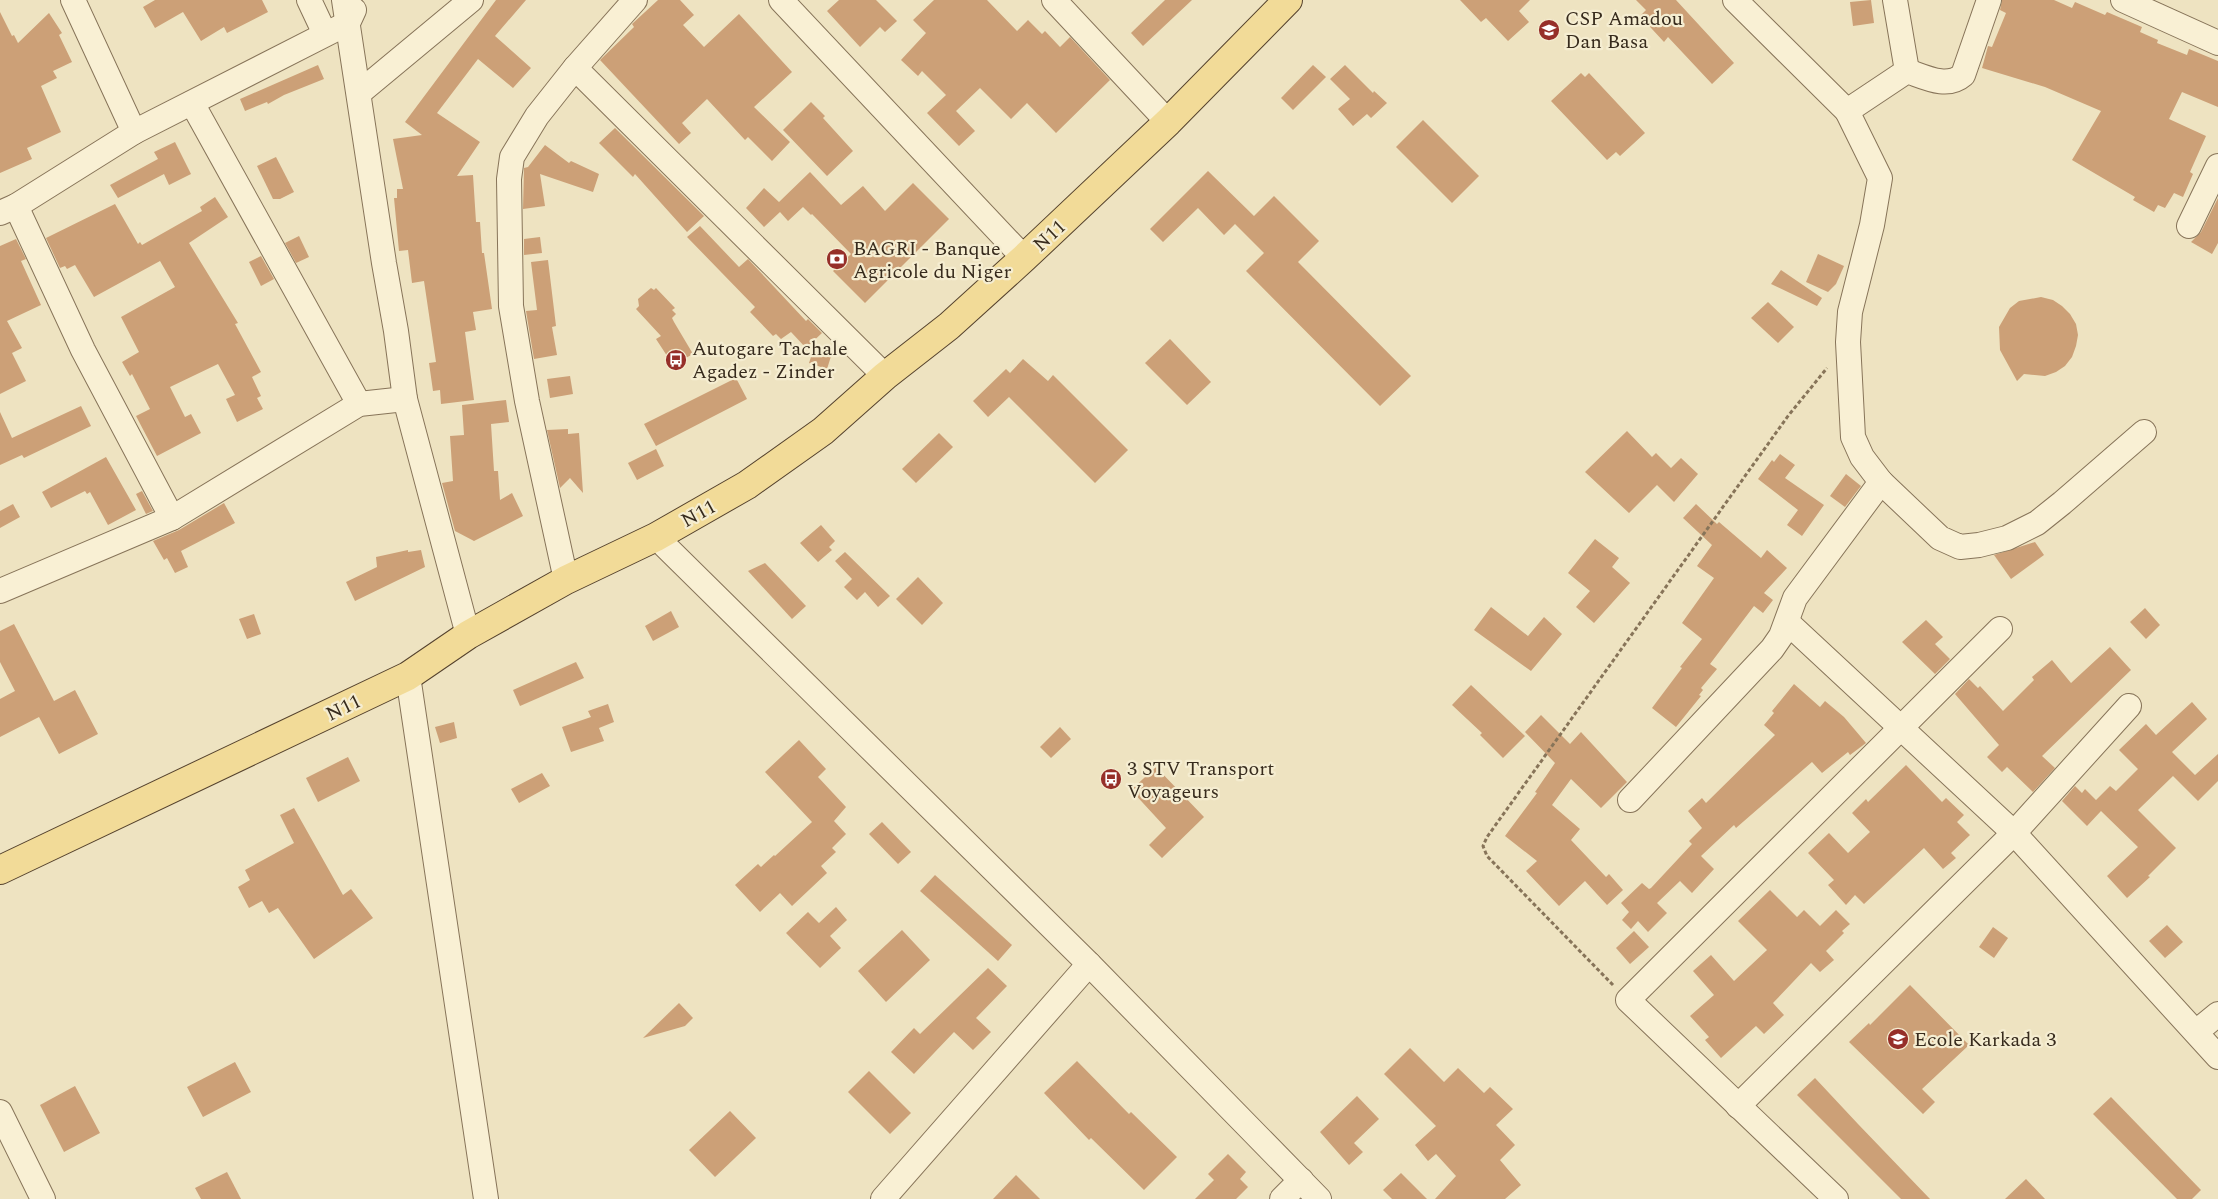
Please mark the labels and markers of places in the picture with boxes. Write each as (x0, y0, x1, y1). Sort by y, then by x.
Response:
place label: CSP Amadou Dan Basa (1565, 4, 1683, 57)
school or university icon: CSP Amadou Dan Basa (1537, 18, 1561, 42)
place label: BAGRI - Banque Agricole du Niger (853, 234, 1011, 287)
bank icon: BAGRI - Banque Agricole du Niger (825, 247, 849, 271)
place label: Autogare Tachale Agadez - Zinder (692, 334, 848, 387)
bus stop icon: Autogare Tachale Agadez - Zinder (664, 348, 688, 372)
place label: 3 STV Transport Voyageurs (1127, 754, 1274, 807)
bus stop icon: 3 STV Transport Voyageurs (1099, 767, 1123, 791)
place label: Ecole Karkada 3 (1914, 1025, 2056, 1055)
school or university icon: Ecole Karkada 3 (1886, 1027, 1910, 1051)

